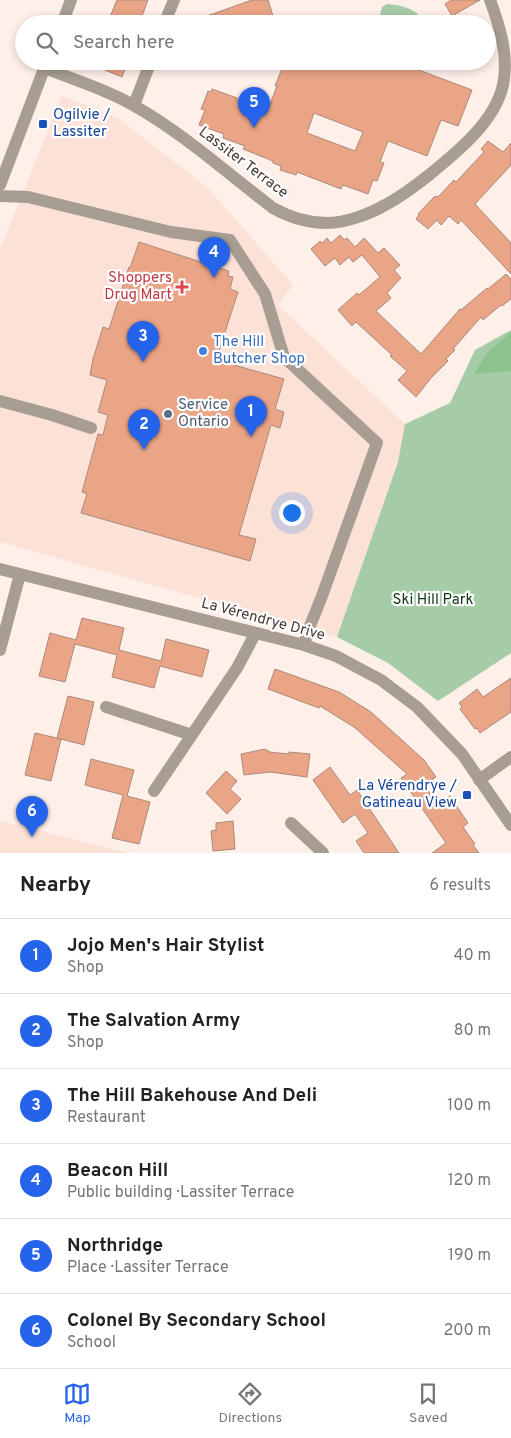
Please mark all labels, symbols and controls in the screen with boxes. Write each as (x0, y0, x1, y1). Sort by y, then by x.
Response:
search box (15, 15, 496, 70)
icon: search (33, 29, 61, 57)
text: Search here (73, 31, 175, 55)
pin: 5 (238, 87, 270, 128)
place label: Ogilvie / Lassiter (53, 106, 111, 142)
marker: Ogilvie / Lassiter (37, 118, 49, 130)
street label: Lassiter Terrace (194, 123, 292, 203)
pin: 4 (198, 237, 230, 278)
place label: Shoppers Drug Mart (104, 269, 172, 305)
marker: Shoppers Drug Mart (176, 281, 188, 293)
pin: 3 (127, 321, 159, 362)
place label: The Hill Butcher Shop (213, 333, 305, 369)
marker: The Hill Butcher Shop (197, 345, 209, 357)
place label: Service Ontario (178, 396, 229, 432)
pin: 1 (235, 396, 267, 437)
marker: Service Ontario (162, 408, 174, 420)
pin: 2 (128, 409, 160, 450)
your location (279, 500, 305, 526)
park label: Ski Hill Park (393, 591, 473, 610)
street label: La Vérendrye Drive (199, 594, 327, 646)
place label: La Vérendrye / Gatineau View (358, 777, 458, 813)
marker: La Vérendrye / Gatineau View (461, 789, 473, 801)
pin: 6 (16, 796, 48, 837)
text: Nearby (20, 872, 91, 899)
text: 6 results (429, 876, 491, 896)
text: Jojo Men's Hair Stylist (67, 934, 264, 958)
text: 1 (33, 946, 39, 966)
text: 40 m (453, 946, 491, 966)
text: Shop (67, 958, 104, 978)
text: The Salvation Army (67, 1009, 240, 1033)
text: 2 (31, 1021, 41, 1041)
text: 80 m (454, 1021, 491, 1041)
text: Shop (67, 1033, 104, 1053)
text: The Hill Bakehouse And Deli (67, 1084, 317, 1108)
text: 3 (31, 1096, 41, 1116)
text: 100 m (447, 1096, 491, 1116)
text: Restaurant (67, 1108, 146, 1128)
text: Beacon Hill (67, 1159, 168, 1183)
text: 4 (31, 1171, 41, 1191)
text: 120 m (448, 1171, 491, 1191)
text: Public building · Lassiter Terrace (67, 1183, 294, 1203)
text: Northridge (67, 1234, 163, 1258)
text: 5 (31, 1246, 41, 1266)
text: 190 m (448, 1246, 491, 1266)
text: Place · Lassiter Terrace (67, 1258, 229, 1278)
text: Colonel By Secondary School (67, 1309, 326, 1333)
text: 6 (31, 1321, 41, 1341)
text: 200 m (443, 1321, 491, 1341)
text: School (67, 1333, 116, 1353)
tab: Map (63, 1380, 91, 1427)
tab: Directions (218, 1380, 282, 1427)
tab: Saved (409, 1380, 448, 1427)

